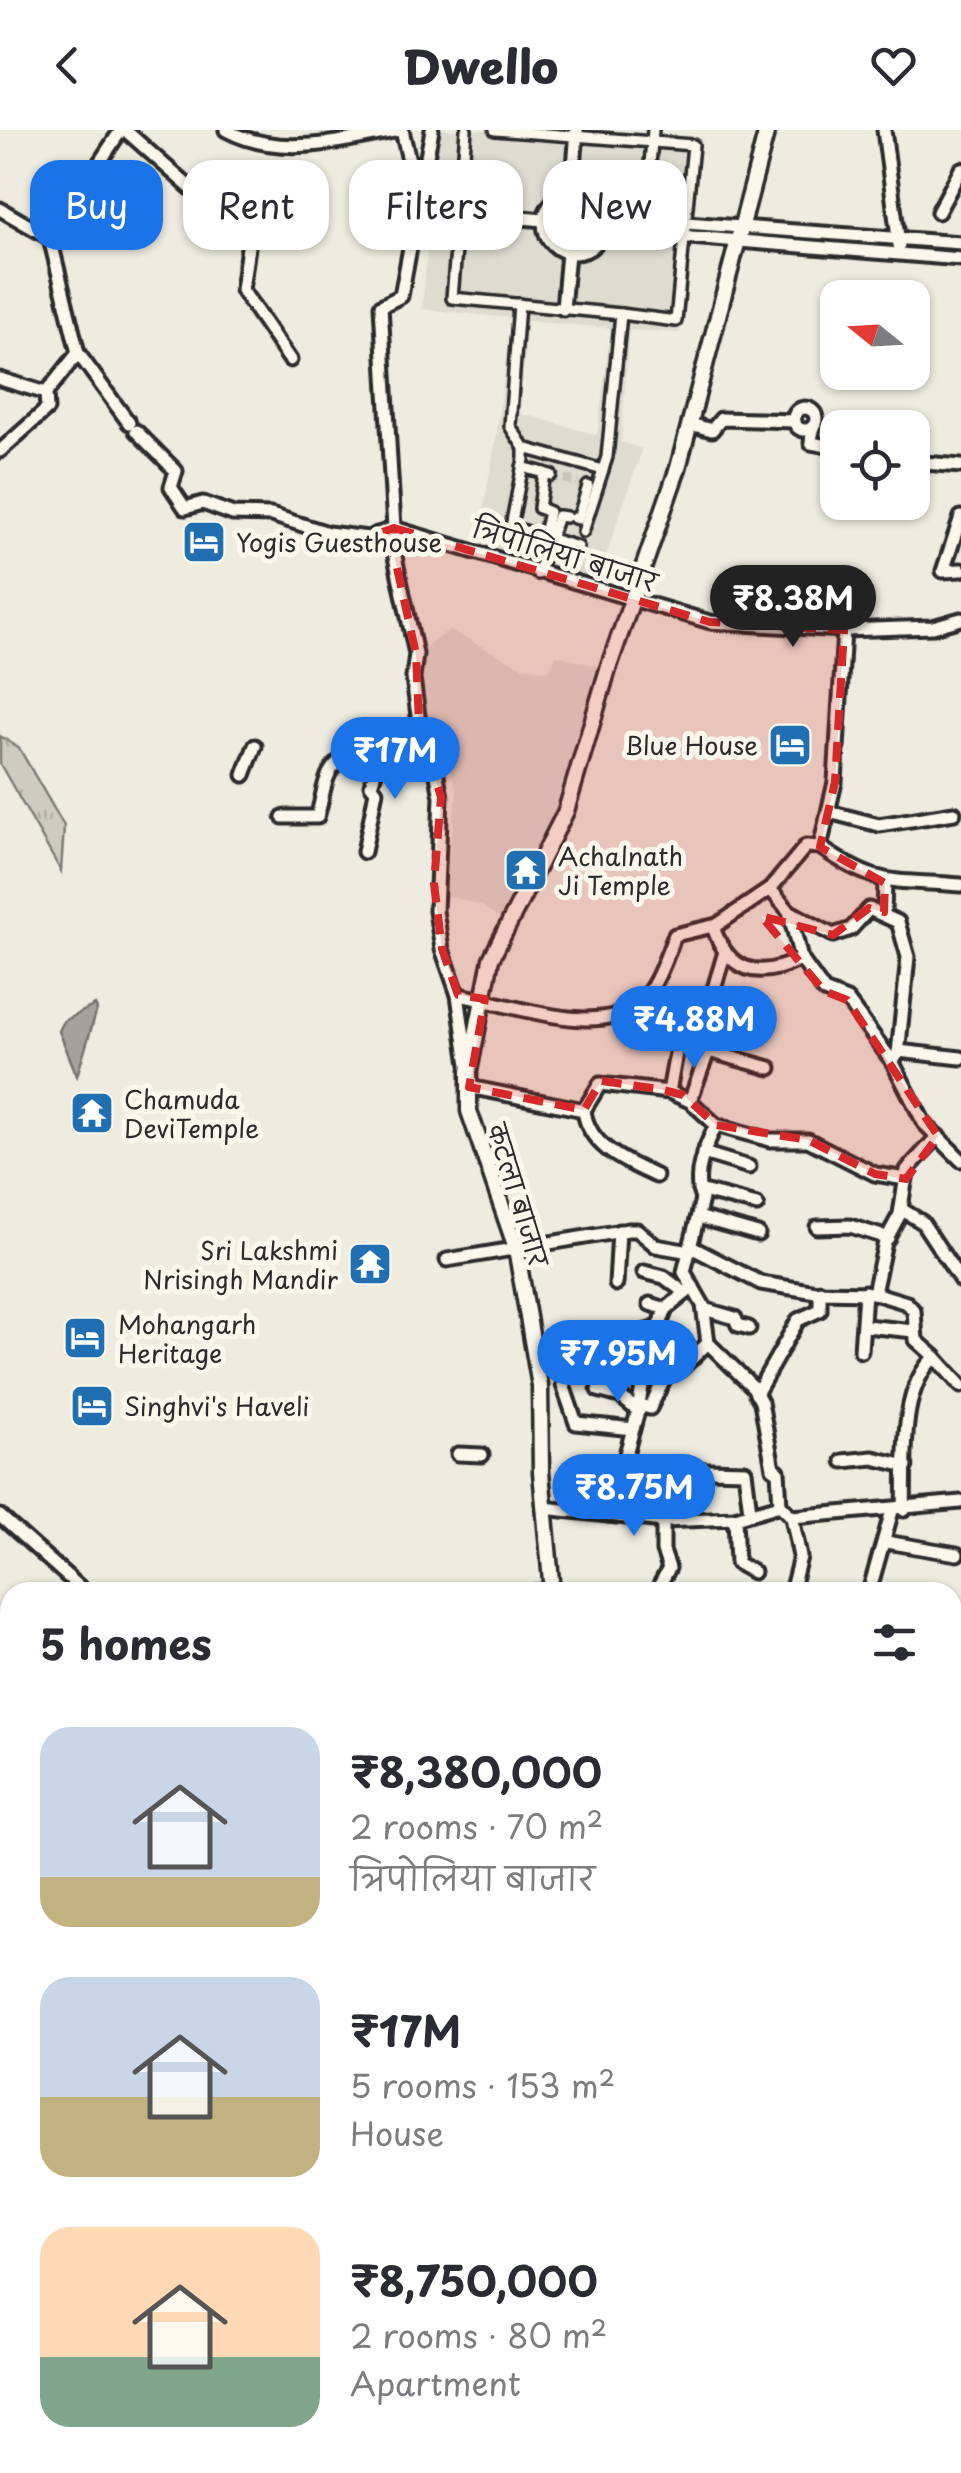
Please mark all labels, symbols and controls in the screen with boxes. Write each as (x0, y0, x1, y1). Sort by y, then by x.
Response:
text: Dwello (403, 31, 558, 99)
icon: back (40, 38, 95, 93)
icon: heart (866, 38, 921, 93)
chip: Buy (30, 160, 163, 250)
chip: Rent (183, 160, 329, 250)
chip: Filters (349, 160, 523, 250)
chip: New (543, 160, 687, 250)
north arrow (820, 280, 930, 390)
map controls (820, 280, 930, 520)
button: locate (820, 410, 930, 520)
street label: त्रिपोलिया बाजार (466, 508, 664, 602)
hotel icon: Yogis Guesthouse (181, 519, 227, 565)
place label: Yogis Guesthouse (236, 523, 442, 561)
pin: ₹8.38M (712, 565, 874, 650)
text: ₹8.38M (732, 573, 854, 621)
pin: ₹17M (336, 717, 454, 802)
hotel icon: Blue House (767, 722, 813, 768)
text: ₹17M (353, 725, 437, 773)
place label: Blue House (624, 726, 758, 764)
place label: Achalnath Ji Temple (558, 837, 683, 904)
temple icon: Achalnath Ji Temple (503, 847, 549, 893)
pin: ₹4.88M (613, 986, 775, 1071)
text: ₹4.88M (633, 994, 755, 1042)
place label: Chamuda DeviTemple (124, 1080, 259, 1147)
temple icon: Chamuda DeviTemple (69, 1090, 115, 1136)
street label: कटला बाजार (478, 1117, 558, 1273)
place label: Sri Lakshmi Nrisingh Mandir (143, 1231, 339, 1298)
temple icon: Sri Lakshmi Nrisingh Mandir (347, 1241, 393, 1287)
place label: Mohangarh Heritage (118, 1305, 256, 1372)
hotel icon: Mohangarh Heritage (62, 1315, 108, 1361)
pin: ₹7.95M (537, 1320, 699, 1405)
text: ₹7.95M (559, 1328, 677, 1376)
hotel icon: Singhvi's Haveli (69, 1383, 115, 1429)
place label: Singhvi's Haveli (124, 1387, 309, 1425)
pin: ₹8.75M (553, 1454, 715, 1539)
text: ₹8.75M (574, 1462, 694, 1510)
text: 5 homes (40, 1611, 212, 1674)
icon: filters (867, 1615, 922, 1670)
text: ₹8,380,000 (350, 1739, 602, 1802)
icon: home (120, 1767, 240, 1887)
text: 2 rooms · 70 m² (350, 1802, 603, 1850)
text: त्रिपोलिया बाजार (350, 1854, 595, 1902)
text: ₹17M (350, 1998, 461, 2061)
icon: home (120, 2017, 240, 2137)
text: 5 rooms · 153 m² (350, 2061, 615, 2109)
text: House (350, 2109, 444, 2157)
text: ₹8,750,000 (350, 2248, 598, 2311)
icon: home (120, 2267, 240, 2387)
text: 2 rooms · 80 m² (350, 2311, 607, 2359)
text: Apartment (350, 2359, 521, 2407)

